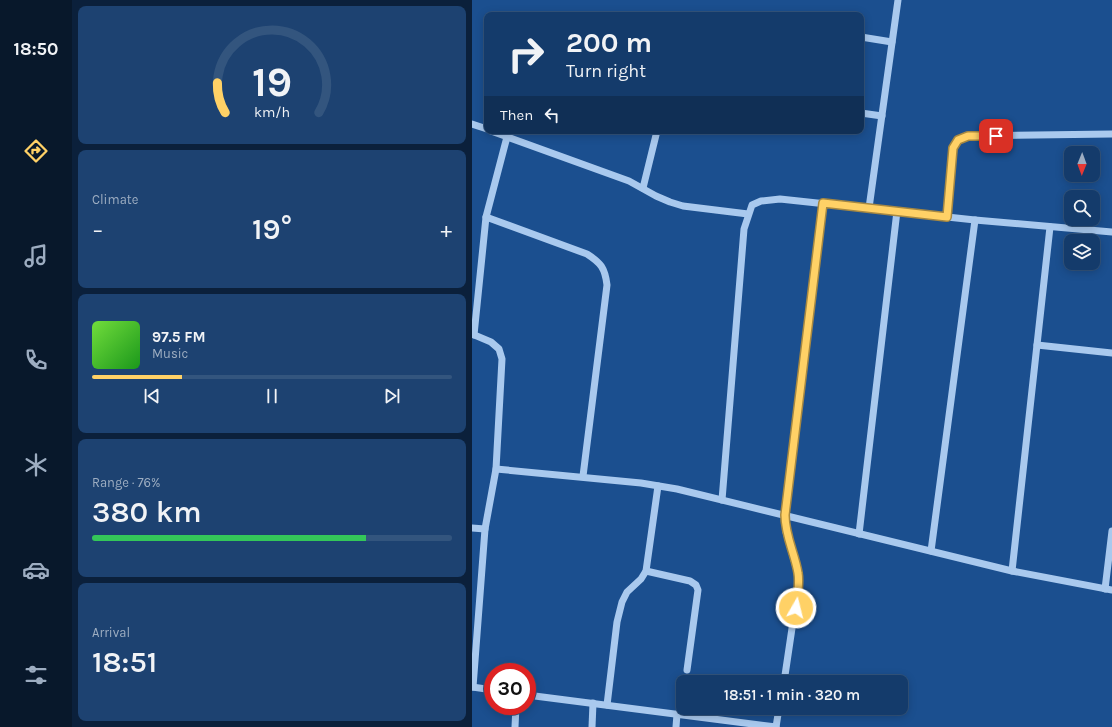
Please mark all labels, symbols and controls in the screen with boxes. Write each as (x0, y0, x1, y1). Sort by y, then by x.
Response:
text: 200 m (566, 26, 652, 59)
icon: right (500, 28, 552, 80)
text: 18:50 (14, 38, 58, 60)
text: 19 (252, 58, 292, 106)
text: Turn right (566, 60, 646, 82)
text: km/h (254, 104, 290, 121)
icon: left (541, 104, 563, 126)
text: Then (500, 106, 533, 124)
pin (979, 119, 1013, 153)
icon: arrive (985, 125, 1007, 147)
icon: directions (22, 137, 50, 165)
north arrow (1064, 146, 1100, 182)
map controls (1064, 146, 1100, 270)
button: search (1064, 190, 1100, 226)
text: Climate (92, 192, 138, 207)
text: 19° (252, 211, 292, 247)
text: − (92, 217, 104, 243)
text: + (440, 217, 452, 243)
button: layers (1064, 234, 1100, 270)
icon: music (22, 242, 50, 270)
text: 97.5 FM (152, 328, 206, 346)
icon: phone (22, 346, 50, 374)
text: Music (152, 346, 188, 361)
icon: previous (141, 385, 163, 407)
icon: pause (261, 385, 283, 407)
icon: next (381, 385, 403, 407)
icon: climate (22, 451, 50, 479)
text: Range · 76% (92, 475, 160, 490)
text: 380 km (92, 494, 202, 530)
icon: car (22, 556, 50, 584)
position arrow (775, 587, 817, 629)
text: Arrival (92, 625, 130, 640)
text: 18:51 (92, 644, 157, 680)
icon: filters (22, 661, 50, 689)
speed limit sign: 30 (484, 663, 536, 715)
text: 18:51 · 1 min · 320 m (724, 686, 860, 704)

